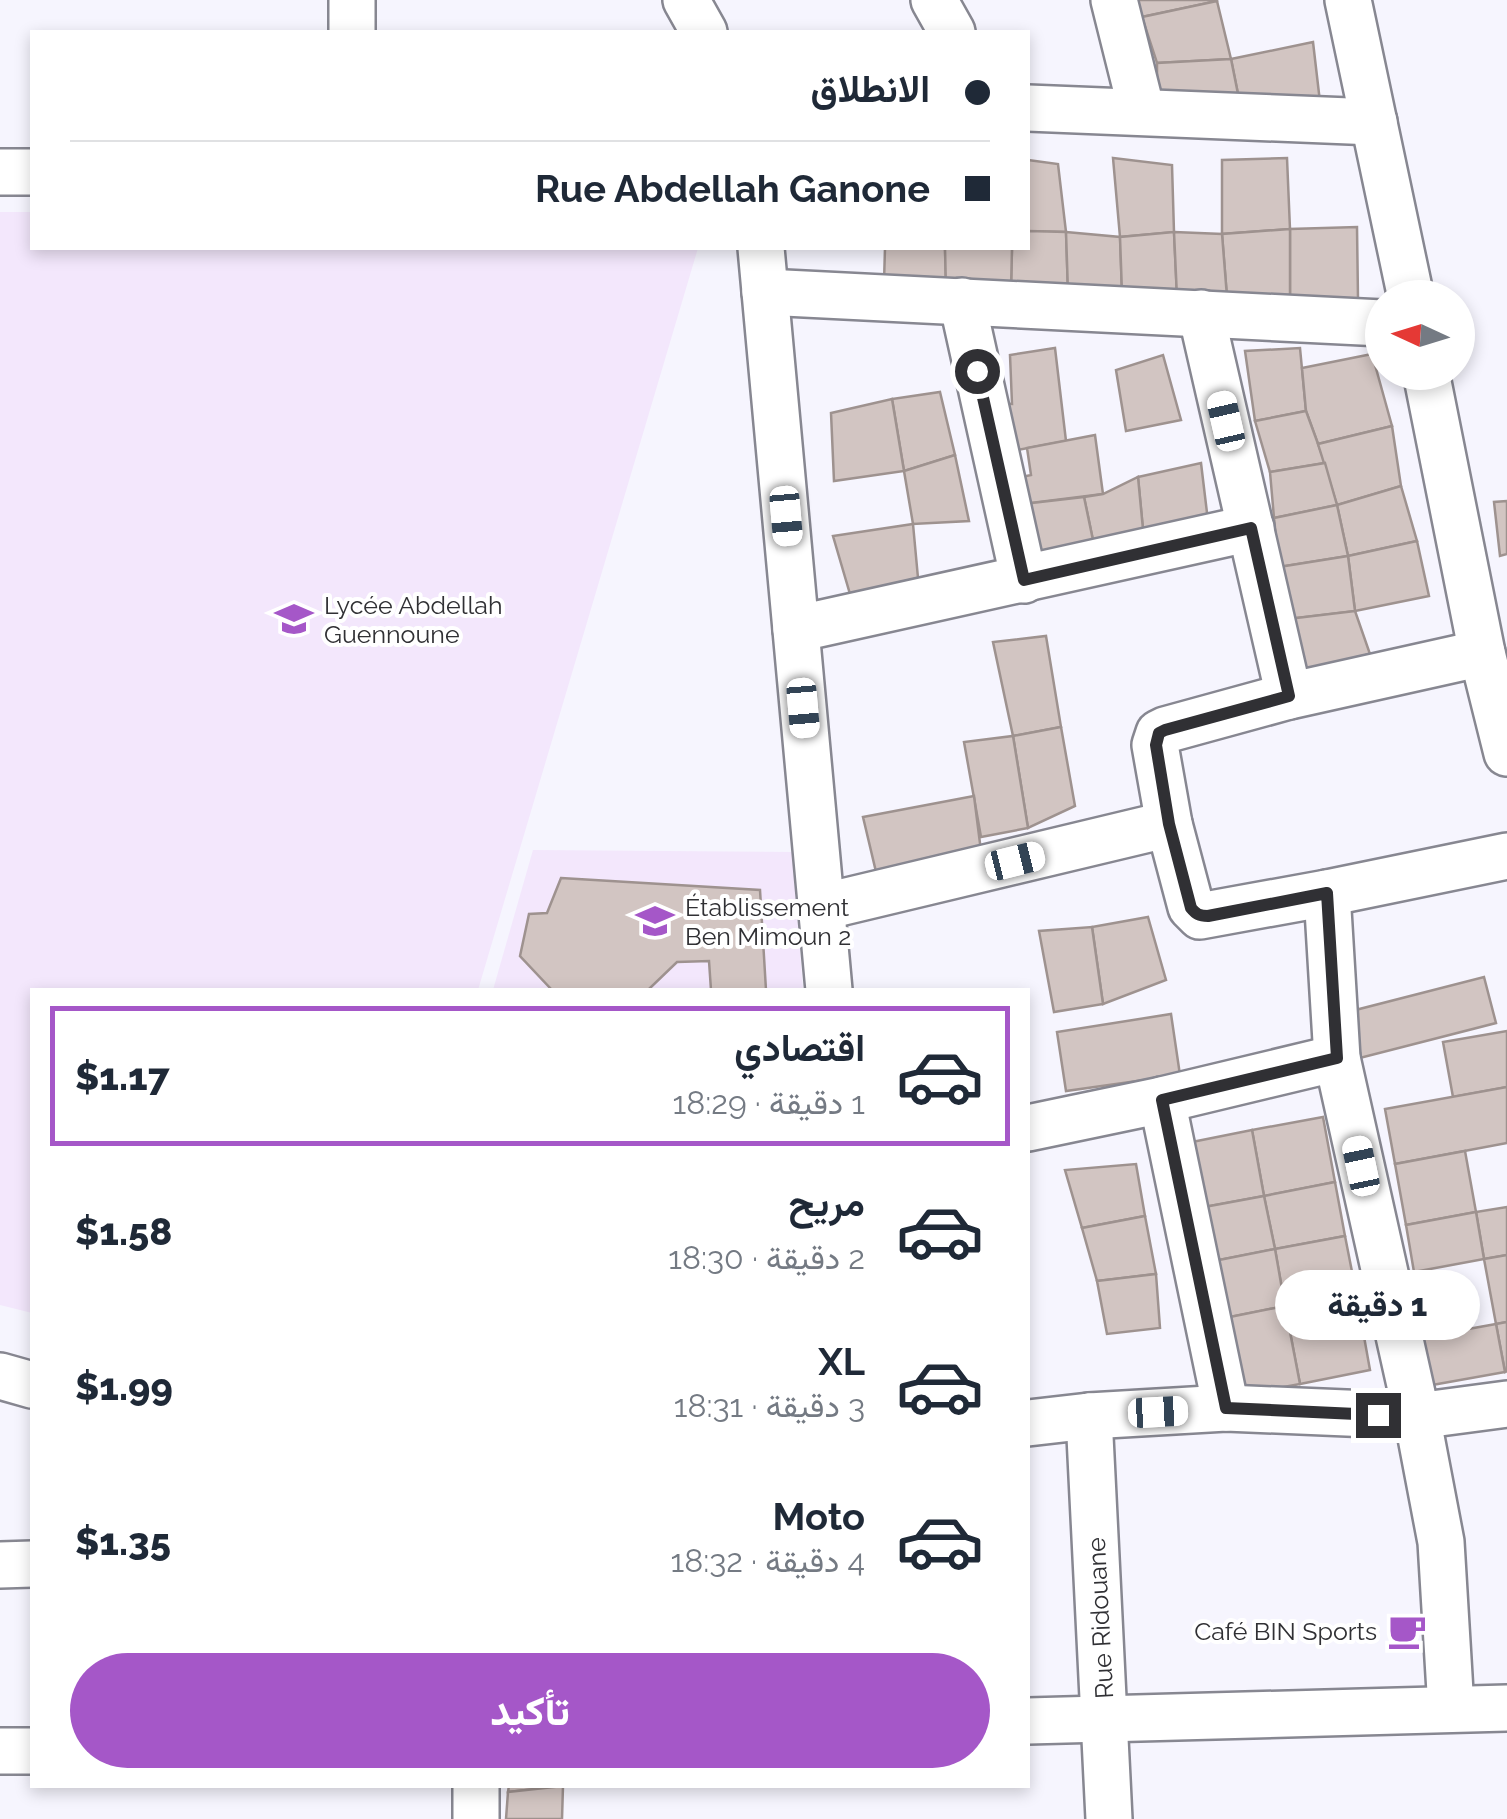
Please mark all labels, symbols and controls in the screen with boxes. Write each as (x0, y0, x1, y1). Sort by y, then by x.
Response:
text: الانطلاق (811, 66, 930, 111)
text: Rue Abdellah Ganone (535, 166, 930, 211)
north arrow (1365, 280, 1475, 390)
map controls (1365, 280, 1475, 390)
route start (955, 349, 1000, 394)
car (1205, 388, 1247, 454)
car (768, 485, 804, 547)
place label: Lycée Abdellah Guennoune (324, 590, 503, 649)
school or university icon: Lycée Abdellah Guennoune (273, 598, 315, 640)
car (785, 677, 821, 739)
car (982, 839, 1048, 883)
place label: Établissement Ben Mimoun 2 (685, 892, 851, 951)
school or university icon: Établissement Ben Mimoun 2 (634, 900, 676, 942)
text: اقتصادي (734, 1025, 865, 1070)
icon: car (895, 1031, 985, 1121)
text: $1.17 (75, 1054, 170, 1099)
text: 1 دقيقة · 18:29 (673, 1084, 865, 1121)
car (1340, 1134, 1382, 1198)
text: مريح (789, 1180, 865, 1225)
icon: car (895, 1186, 985, 1276)
text: $1.58 (75, 1209, 172, 1254)
text: 2 دقيقة · 18:30 (668, 1239, 865, 1276)
callout: 1 دقيقة (1276, 1270, 1480, 1340)
text: 1 دقيقة (1328, 1286, 1427, 1323)
text: XL (818, 1339, 865, 1384)
icon: car (895, 1341, 985, 1431)
text: $1.99 (75, 1364, 173, 1409)
text: 3 دقيقة · 18:31 (674, 1387, 865, 1424)
route end (1356, 1393, 1401, 1438)
car (1127, 1395, 1189, 1429)
text: Moto (772, 1494, 865, 1539)
icon: car (895, 1496, 985, 1586)
text: $1.35 (75, 1519, 171, 1564)
street label: Rue Ridouane (1081, 1536, 1119, 1700)
text: 4 دقيقة · 18:32 (670, 1542, 865, 1579)
cafe icon: Café BIN Sports (1386, 1610, 1428, 1652)
place label: Café BIN Sports (1194, 1616, 1377, 1646)
button: تأكيد (70, 1653, 990, 1768)

